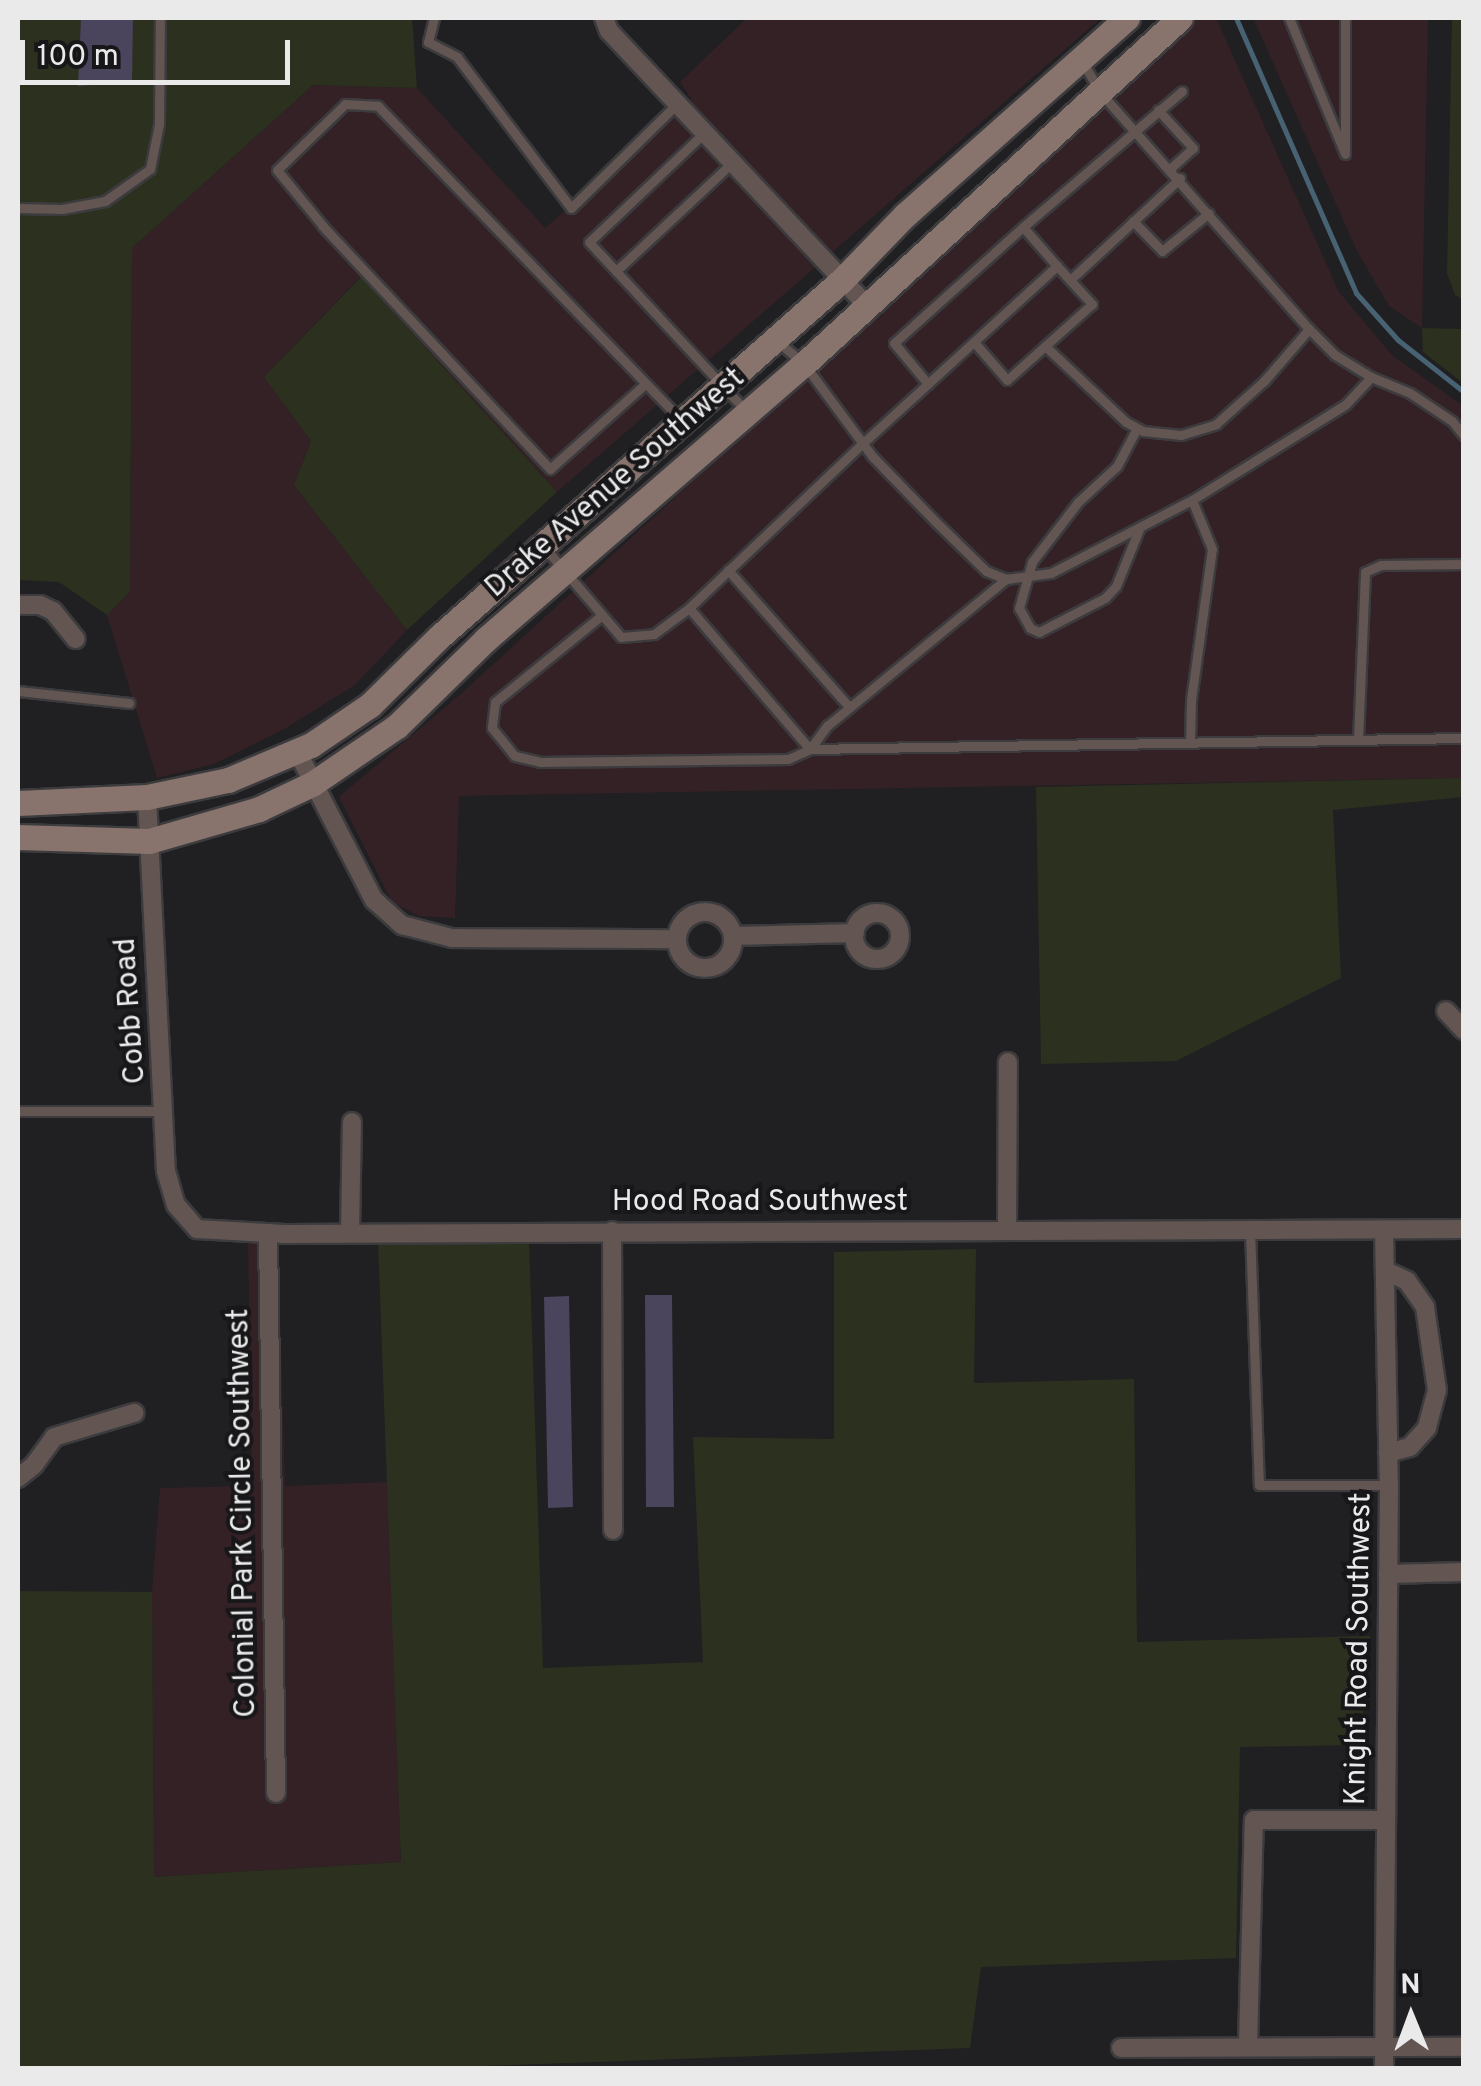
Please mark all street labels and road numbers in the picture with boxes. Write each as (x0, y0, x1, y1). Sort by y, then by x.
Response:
street label: Drake Avenue Southwest (478, 361, 754, 607)
street label: Cobb Road (109, 937, 155, 1085)
street label: Hood Road Southwest (612, 1185, 908, 1221)
street label: Colonial Park Circle Southwest (222, 1308, 266, 1718)
street label: Knight Road Southwest (1339, 1492, 1381, 1806)

